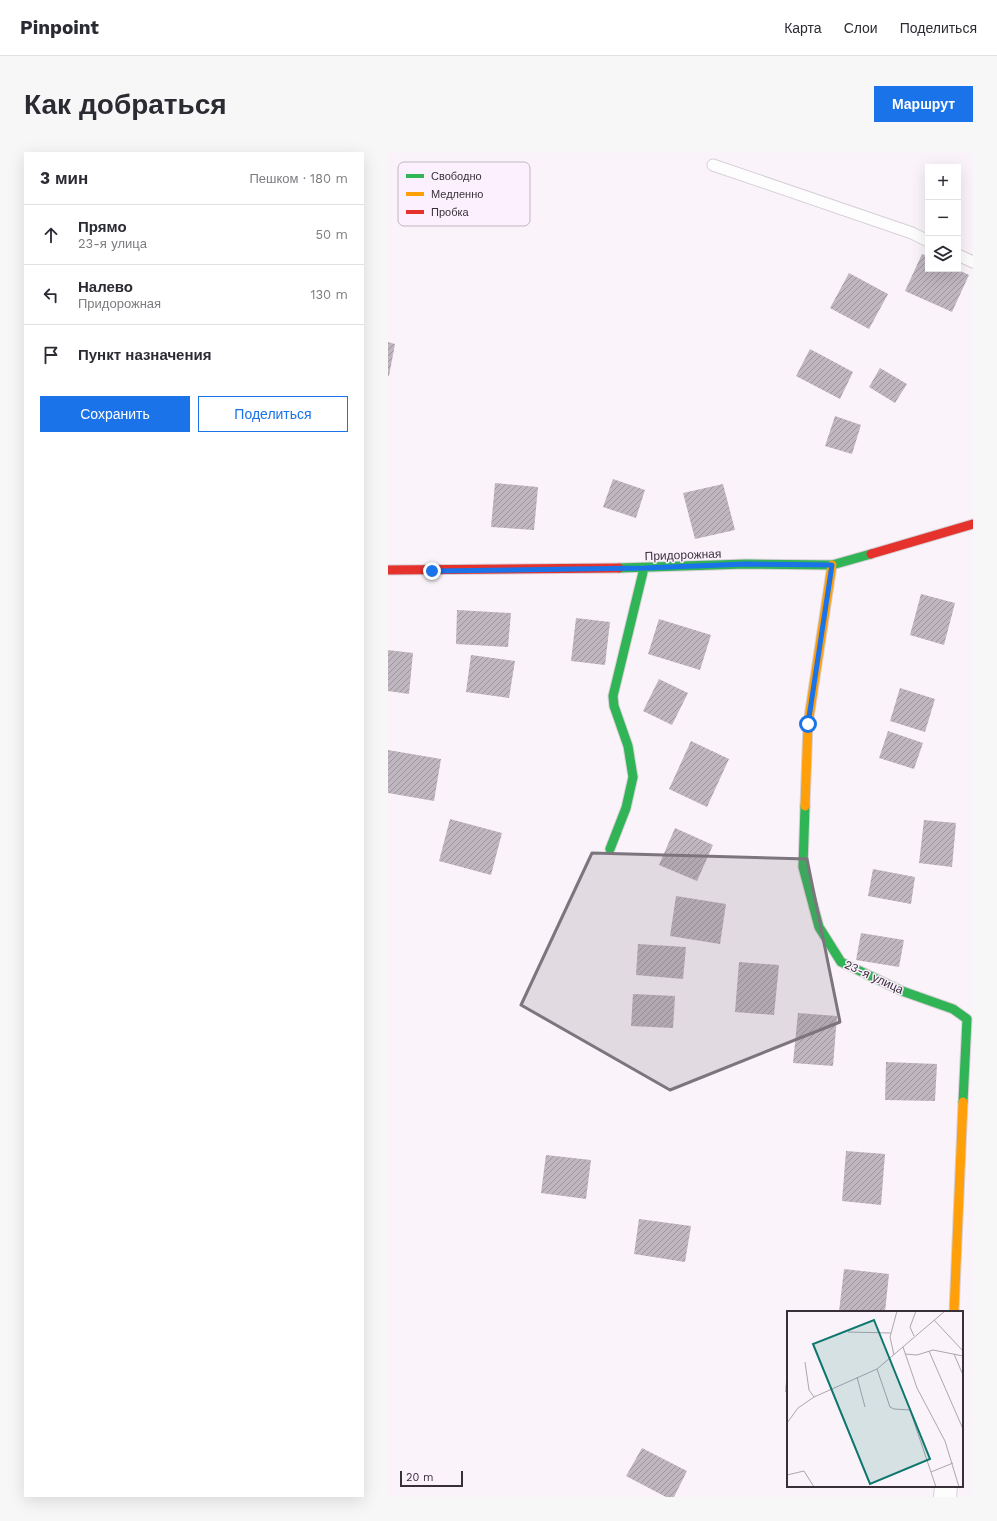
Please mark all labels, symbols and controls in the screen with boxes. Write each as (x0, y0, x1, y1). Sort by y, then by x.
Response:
text: Pinpoint (20, 16, 99, 39)
text: Карта (784, 20, 822, 36)
text: Слои (844, 20, 878, 36)
text: Поделиться (900, 20, 977, 36)
button: Маршрут (874, 86, 973, 122)
text: Как добраться (24, 88, 227, 121)
legend (398, 162, 530, 226)
map controls (925, 164, 961, 272)
button: + (925, 164, 961, 200)
text: 3 мин (40, 168, 88, 188)
text: Свободно (431, 170, 482, 183)
text: Пешком · 180 m (249, 171, 348, 186)
text: Медленно (431, 188, 483, 201)
button: − (925, 200, 961, 236)
text: Пробка (431, 206, 469, 219)
text: Прямо (78, 218, 127, 236)
icon: ahead (40, 224, 62, 246)
text: 50 m (316, 227, 348, 242)
text: 23-я улица (78, 236, 147, 251)
button: layers (925, 236, 961, 272)
text: Налево (78, 278, 133, 296)
icon: left (40, 284, 62, 306)
text: 130 m (310, 287, 348, 302)
text: Придорожная (78, 296, 161, 311)
icon: arrive (40, 344, 62, 366)
text: Пункт назначения (78, 346, 211, 364)
button: Сохранить (40, 396, 190, 432)
button: Поделиться (198, 396, 348, 432)
street label: Придорожная (644, 547, 722, 563)
route end (423, 562, 441, 580)
route start (799, 715, 817, 733)
street label: 23-я улица (842, 957, 906, 997)
inset map (787, 1311, 963, 1487)
scale bar (400, 1469, 463, 1488)
text: 20 m (406, 1471, 434, 1484)

